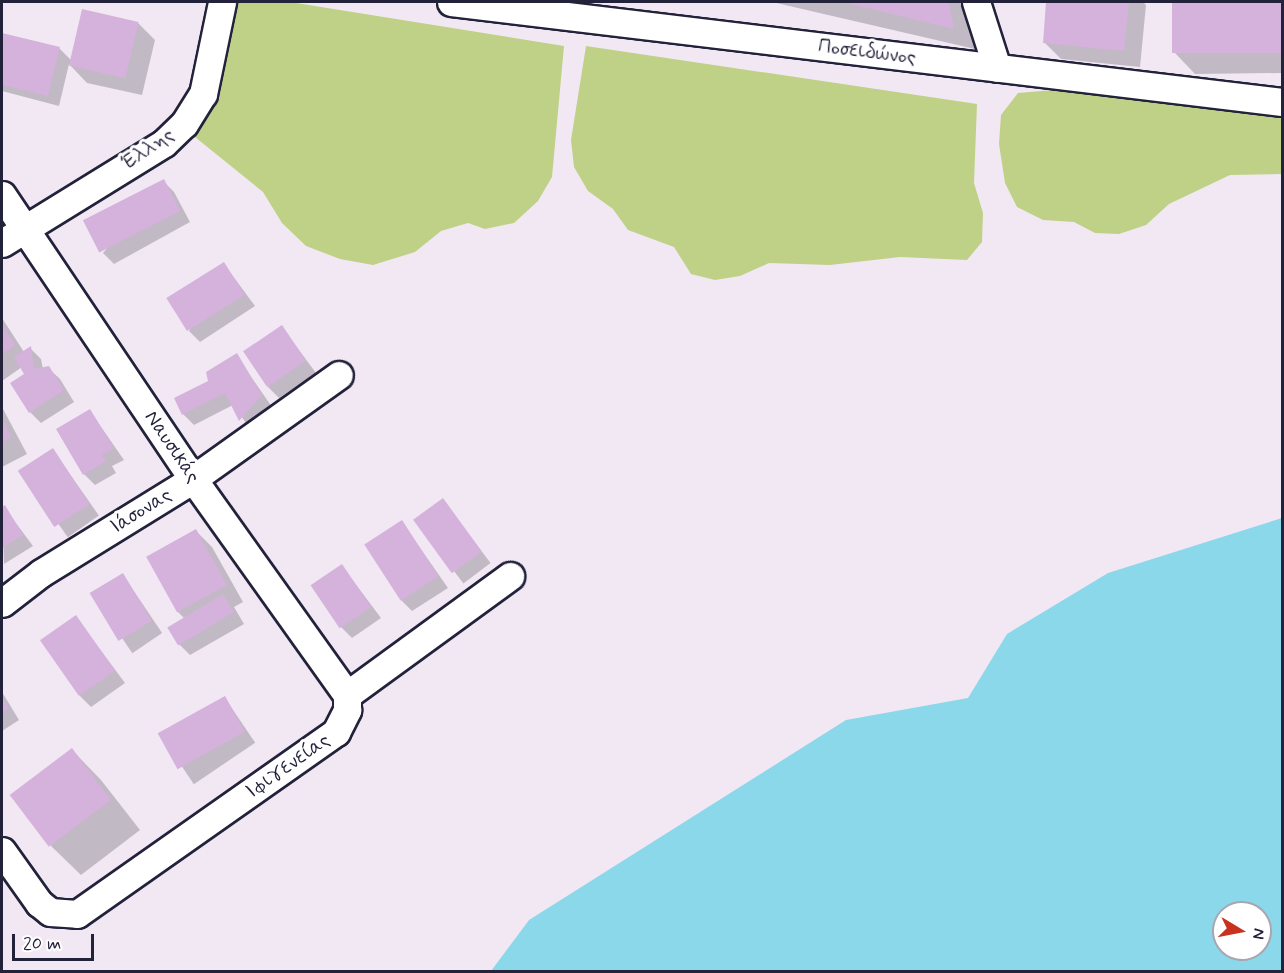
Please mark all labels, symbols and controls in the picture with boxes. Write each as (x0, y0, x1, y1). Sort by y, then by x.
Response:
street label: Ποσειδώνος (817, 34, 917, 70)
street label: Έλλης (117, 123, 179, 175)
street label: Ναυσικάς (139, 406, 205, 488)
street label: Ιάσονας (106, 483, 176, 539)
street label: Ιφιγενείας (241, 728, 335, 804)
north arrow (1212, 901, 1272, 961)
scale bar (15, 922, 98, 960)
text: N (1247, 927, 1270, 941)
text: 20 m (23, 932, 61, 956)

